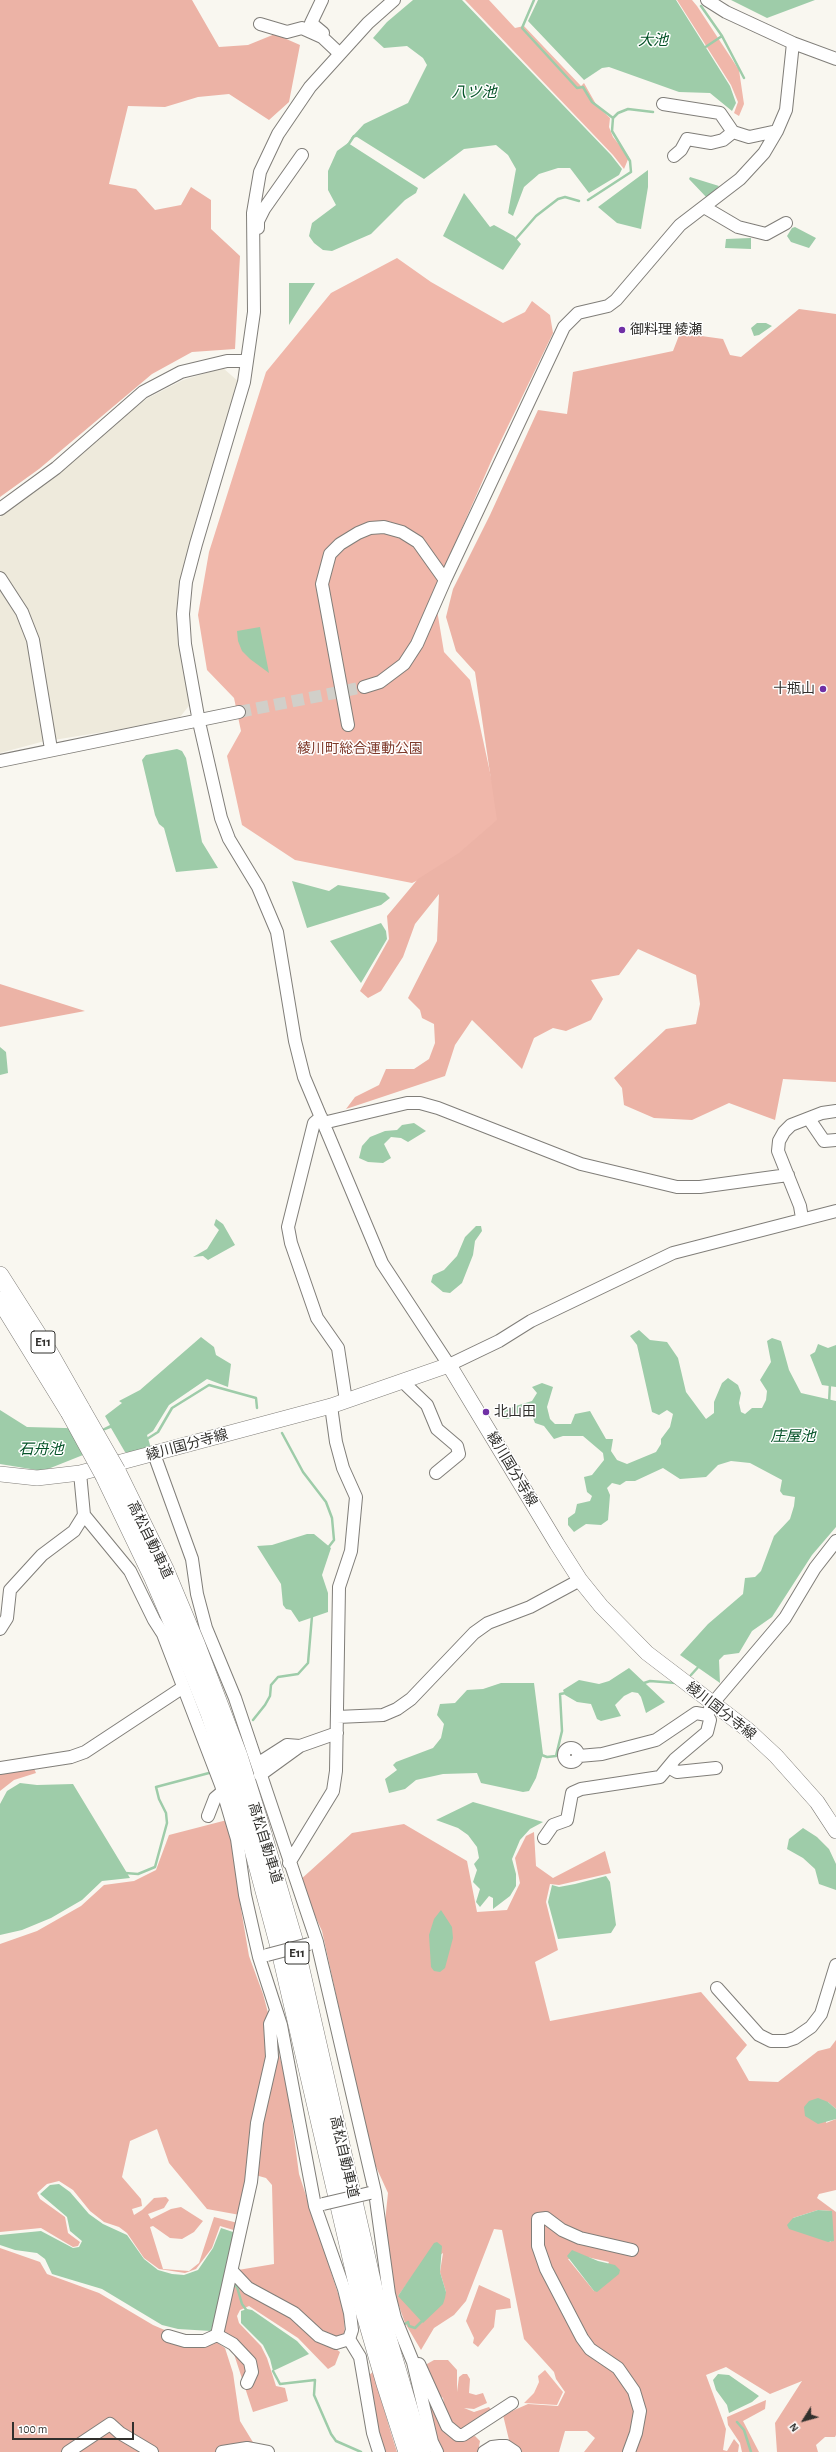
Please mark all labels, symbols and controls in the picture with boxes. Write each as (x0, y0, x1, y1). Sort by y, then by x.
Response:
water label: 大池 (638, 31, 668, 49)
water label: 八ツ池 (452, 83, 496, 101)
place label: 御料理 綾瀬 (630, 322, 702, 338)
marker: 御料理 綾瀬 (617, 325, 627, 335)
place label: 十瓶山 (773, 681, 815, 697)
marker: 十瓶山 (818, 684, 828, 694)
park label: 綾川町総合運動公園 (297, 741, 423, 757)
road number: E11 (31, 1331, 55, 1353)
place label: 北山田 (494, 1404, 536, 1420)
marker: 北山田 (481, 1407, 491, 1417)
street label: 綾川国分寺線 (144, 1426, 230, 1464)
water label: 庄屋池 (771, 1427, 815, 1445)
street label: 綾川国分寺線 (483, 1429, 541, 1509)
water label: 石舟池 (19, 1440, 63, 1458)
street label: 高松自動車道 (124, 1499, 176, 1581)
street label: 綾川国分寺線 (683, 1679, 759, 1743)
street label: 高松自動車道 (245, 1800, 285, 1886)
road number: E11 (285, 1942, 309, 1964)
street label: 高松自動車道 (326, 2114, 362, 2200)
north arrow (784, 2400, 824, 2440)
scale bar (14, 2414, 136, 2440)
text: N (787, 2421, 801, 2434)
text: 100 m (19, 2423, 47, 2435)

